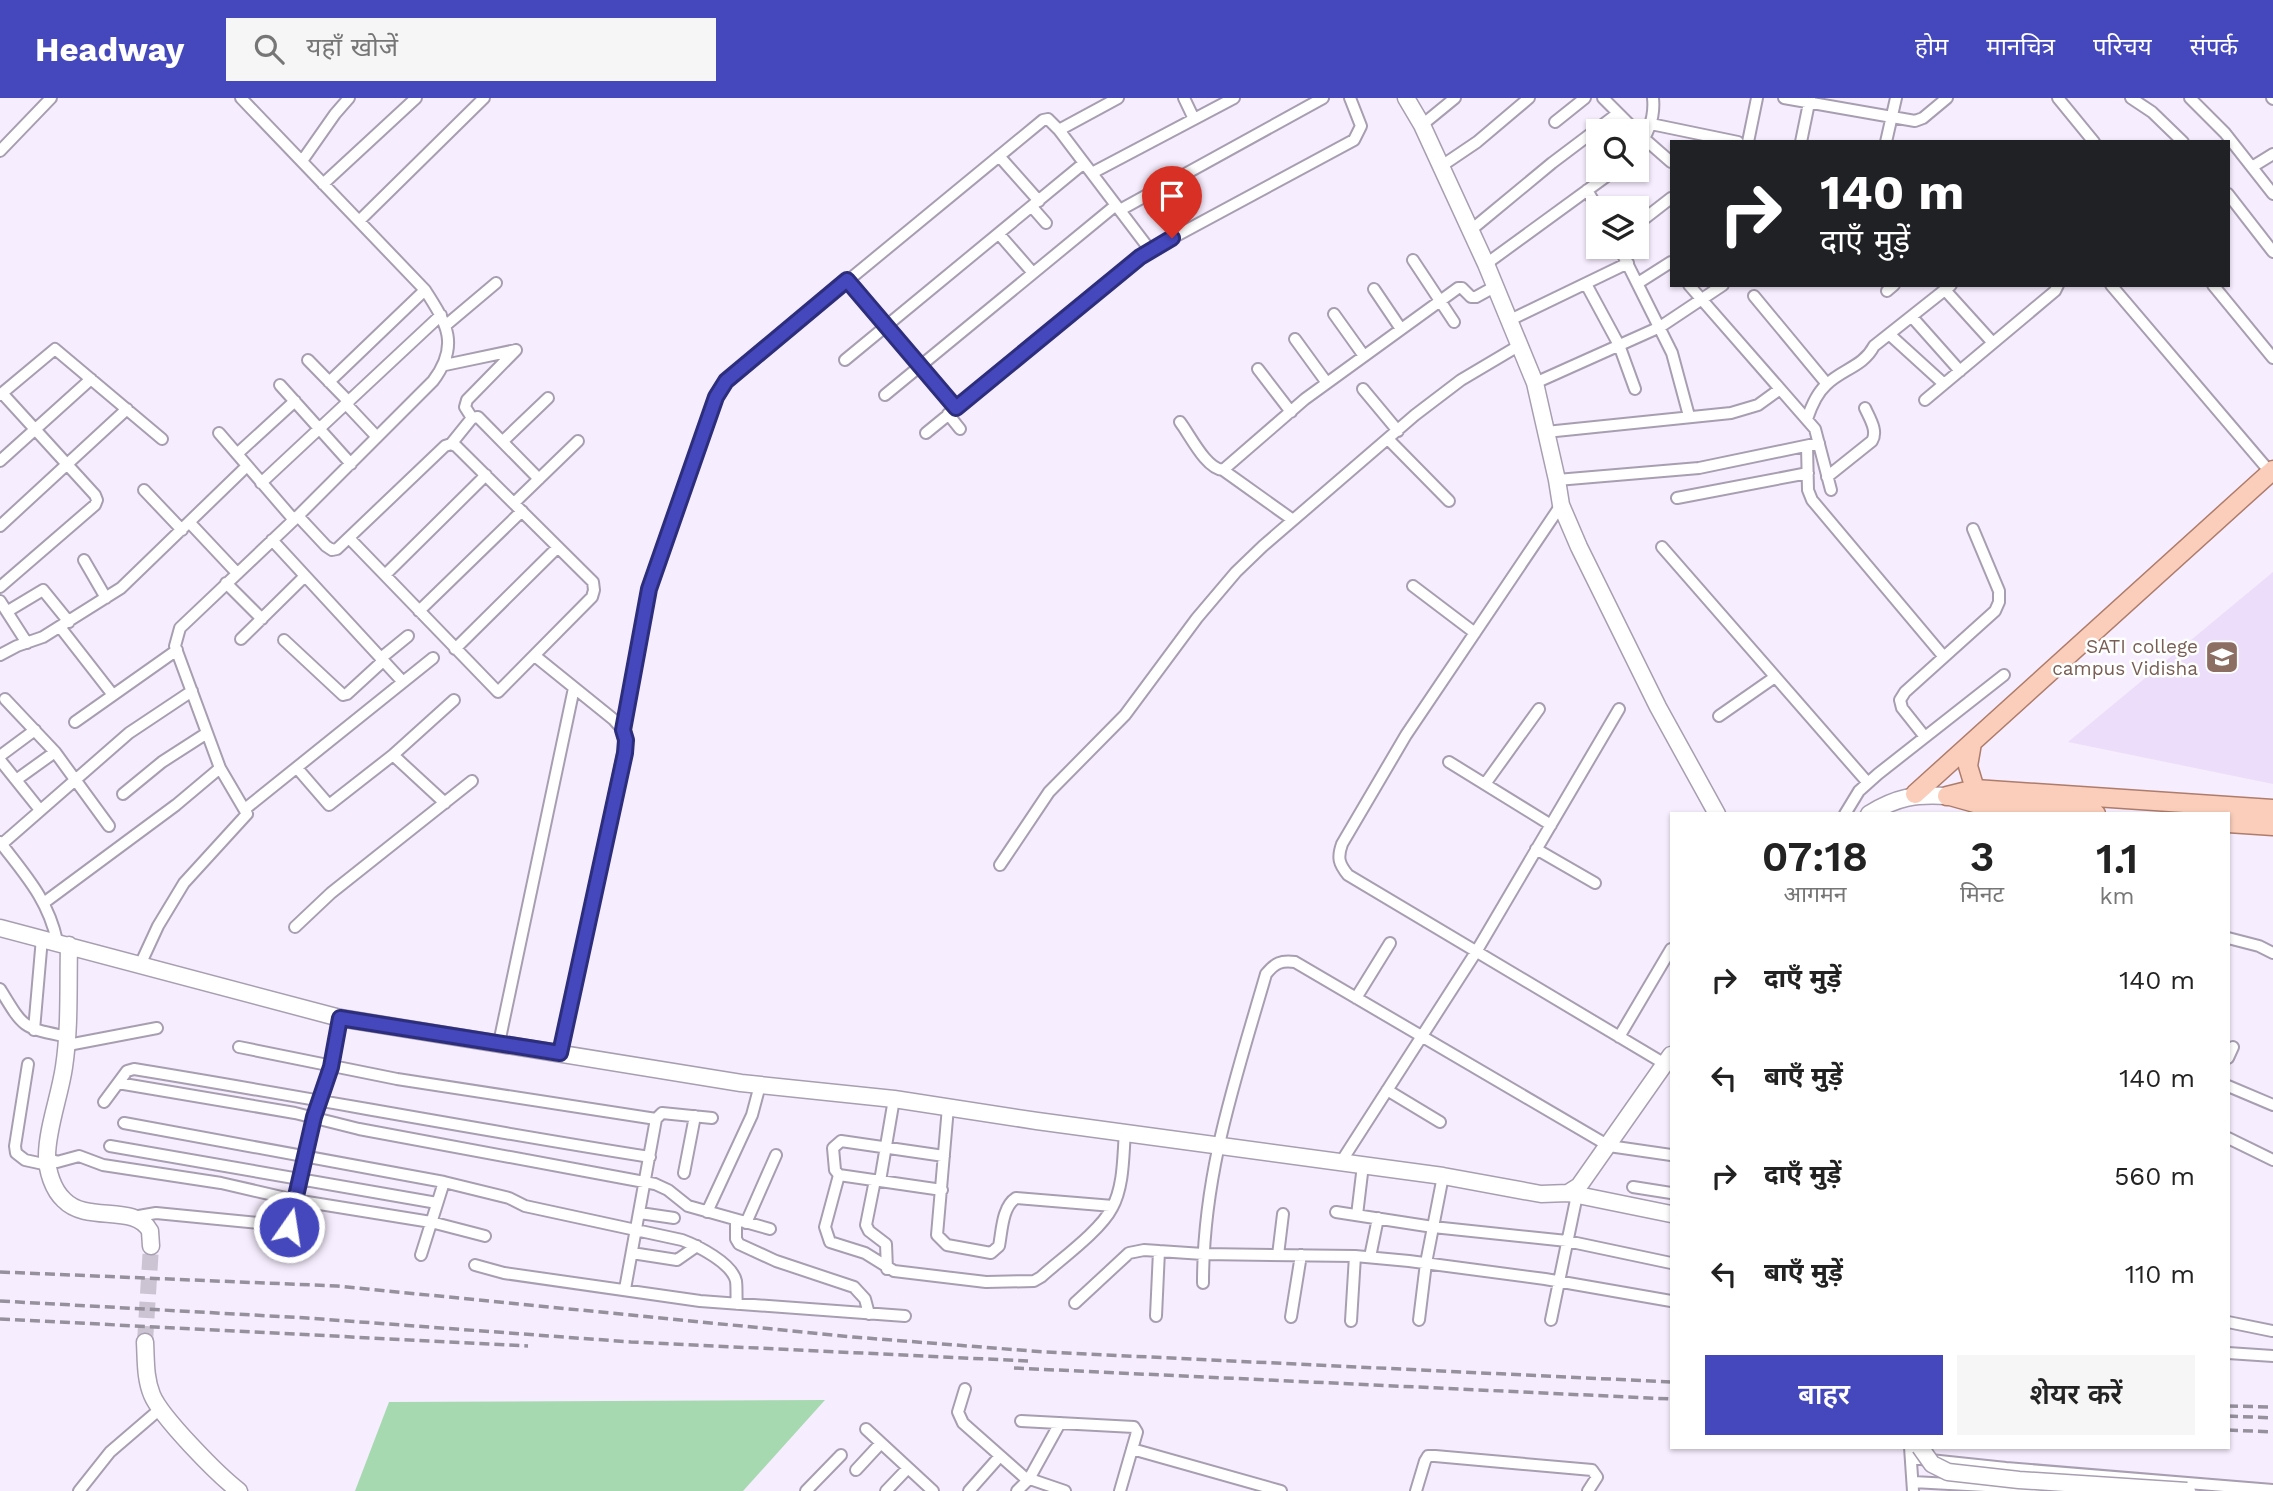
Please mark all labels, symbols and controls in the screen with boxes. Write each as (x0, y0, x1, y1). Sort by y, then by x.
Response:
search box (226, 18, 716, 81)
text: Headway (35, 30, 184, 69)
icon: search (250, 30, 288, 68)
text: यहाँ खोजें (306, 32, 398, 62)
text: होम (1915, 33, 1948, 61)
text: मानचित्र (1986, 33, 2055, 61)
text: परिचय (2093, 33, 2152, 61)
text: संपर्क (2190, 33, 2238, 61)
map controls (1586, 119, 1649, 259)
button: search (1586, 119, 1649, 182)
text: 140 m (1820, 163, 1964, 221)
pin (1142, 166, 1202, 238)
icon: right (1705, 168, 1796, 259)
icon: arrive (1153, 177, 1191, 215)
button: layers (1586, 196, 1649, 259)
text: दाएँ मुड़ें (1820, 222, 1910, 260)
place label: SATI college campus Vidisha (2052, 635, 2198, 680)
school or university icon: SATI college campus Vidisha (2203, 638, 2241, 676)
text: 07:18 (1762, 832, 1868, 881)
text: 3 (1970, 832, 1994, 881)
text: 1.1 (2096, 834, 2138, 883)
text: आगमन (1784, 881, 1846, 908)
text: मिनट (1960, 881, 2004, 908)
text: km (2100, 883, 2135, 910)
icon: right (1705, 961, 1743, 999)
text: दाएँ मुड़ें (1764, 963, 1841, 993)
text: 140 m (2119, 965, 2195, 995)
icon: left (1705, 1059, 1743, 1097)
text: बाएँ मुड़ें (1764, 1061, 1843, 1091)
text: 140 m (2119, 1063, 2195, 1093)
icon: right (1705, 1157, 1743, 1195)
text: दाएँ मुड़ें (1764, 1159, 1841, 1189)
text: 560 m (2114, 1161, 2195, 1191)
position arrow (252, 1190, 326, 1264)
icon: left (1705, 1255, 1743, 1293)
text: बाएँ मुड़ें (1764, 1257, 1843, 1287)
text: 110 m (2125, 1259, 2195, 1289)
button: बाहर (1705, 1355, 1943, 1435)
button: शेयर करें (1957, 1355, 2195, 1435)

